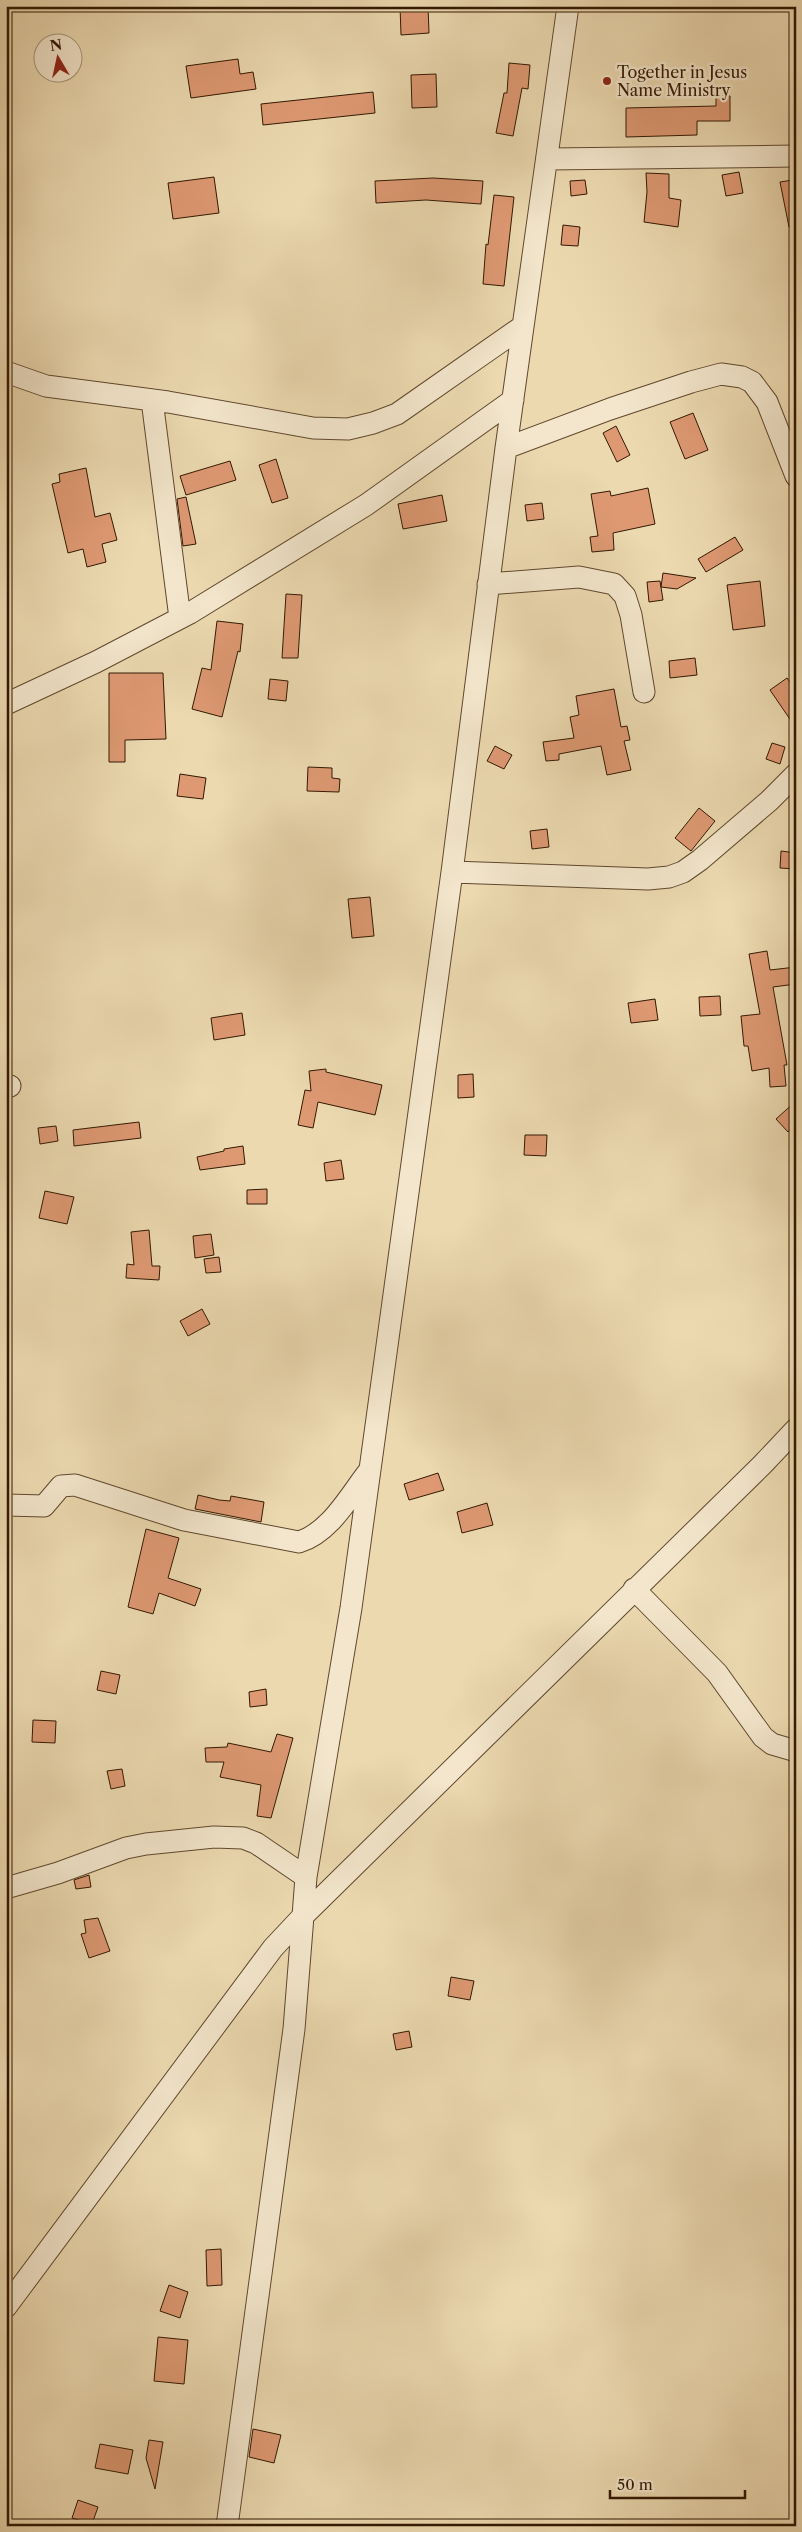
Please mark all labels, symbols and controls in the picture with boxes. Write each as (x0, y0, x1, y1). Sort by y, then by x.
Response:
north arrow (32, 32, 82, 82)
text: N (49, 35, 63, 55)
place label: Together in Jesus Name Ministry (617, 62, 747, 100)
marker: Together in Jesus Name Ministry (601, 75, 613, 87)
scale bar (610, 2467, 744, 2499)
text: 50 m (617, 2475, 653, 2494)

